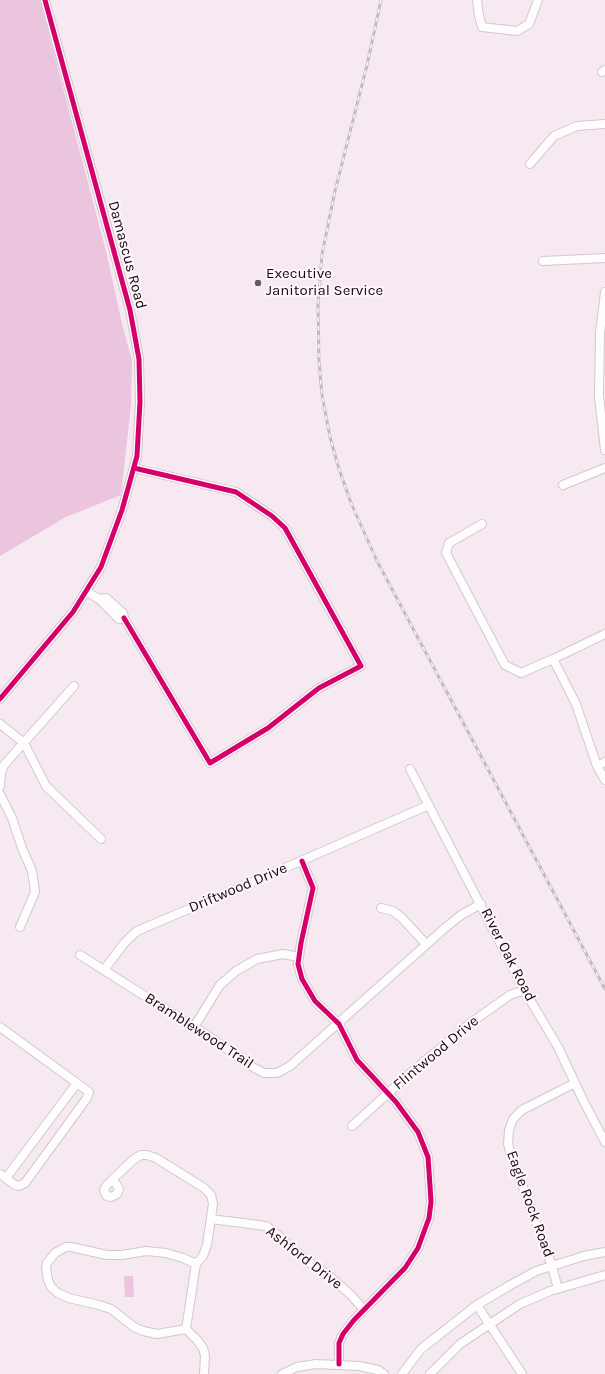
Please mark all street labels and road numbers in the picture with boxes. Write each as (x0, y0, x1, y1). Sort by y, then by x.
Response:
street label: Damascus Road (104, 199, 150, 311)
street label: Driftwood Drive (186, 859, 290, 917)
street label: River Oak Road (477, 905, 539, 1005)
street label: Bramblewood Trail (141, 989, 257, 1073)
street label: Flintwood Drive (390, 1012, 482, 1094)
street label: Eagle Rock Road (502, 1148, 558, 1260)
street label: Ashford Drive (262, 1223, 346, 1293)

